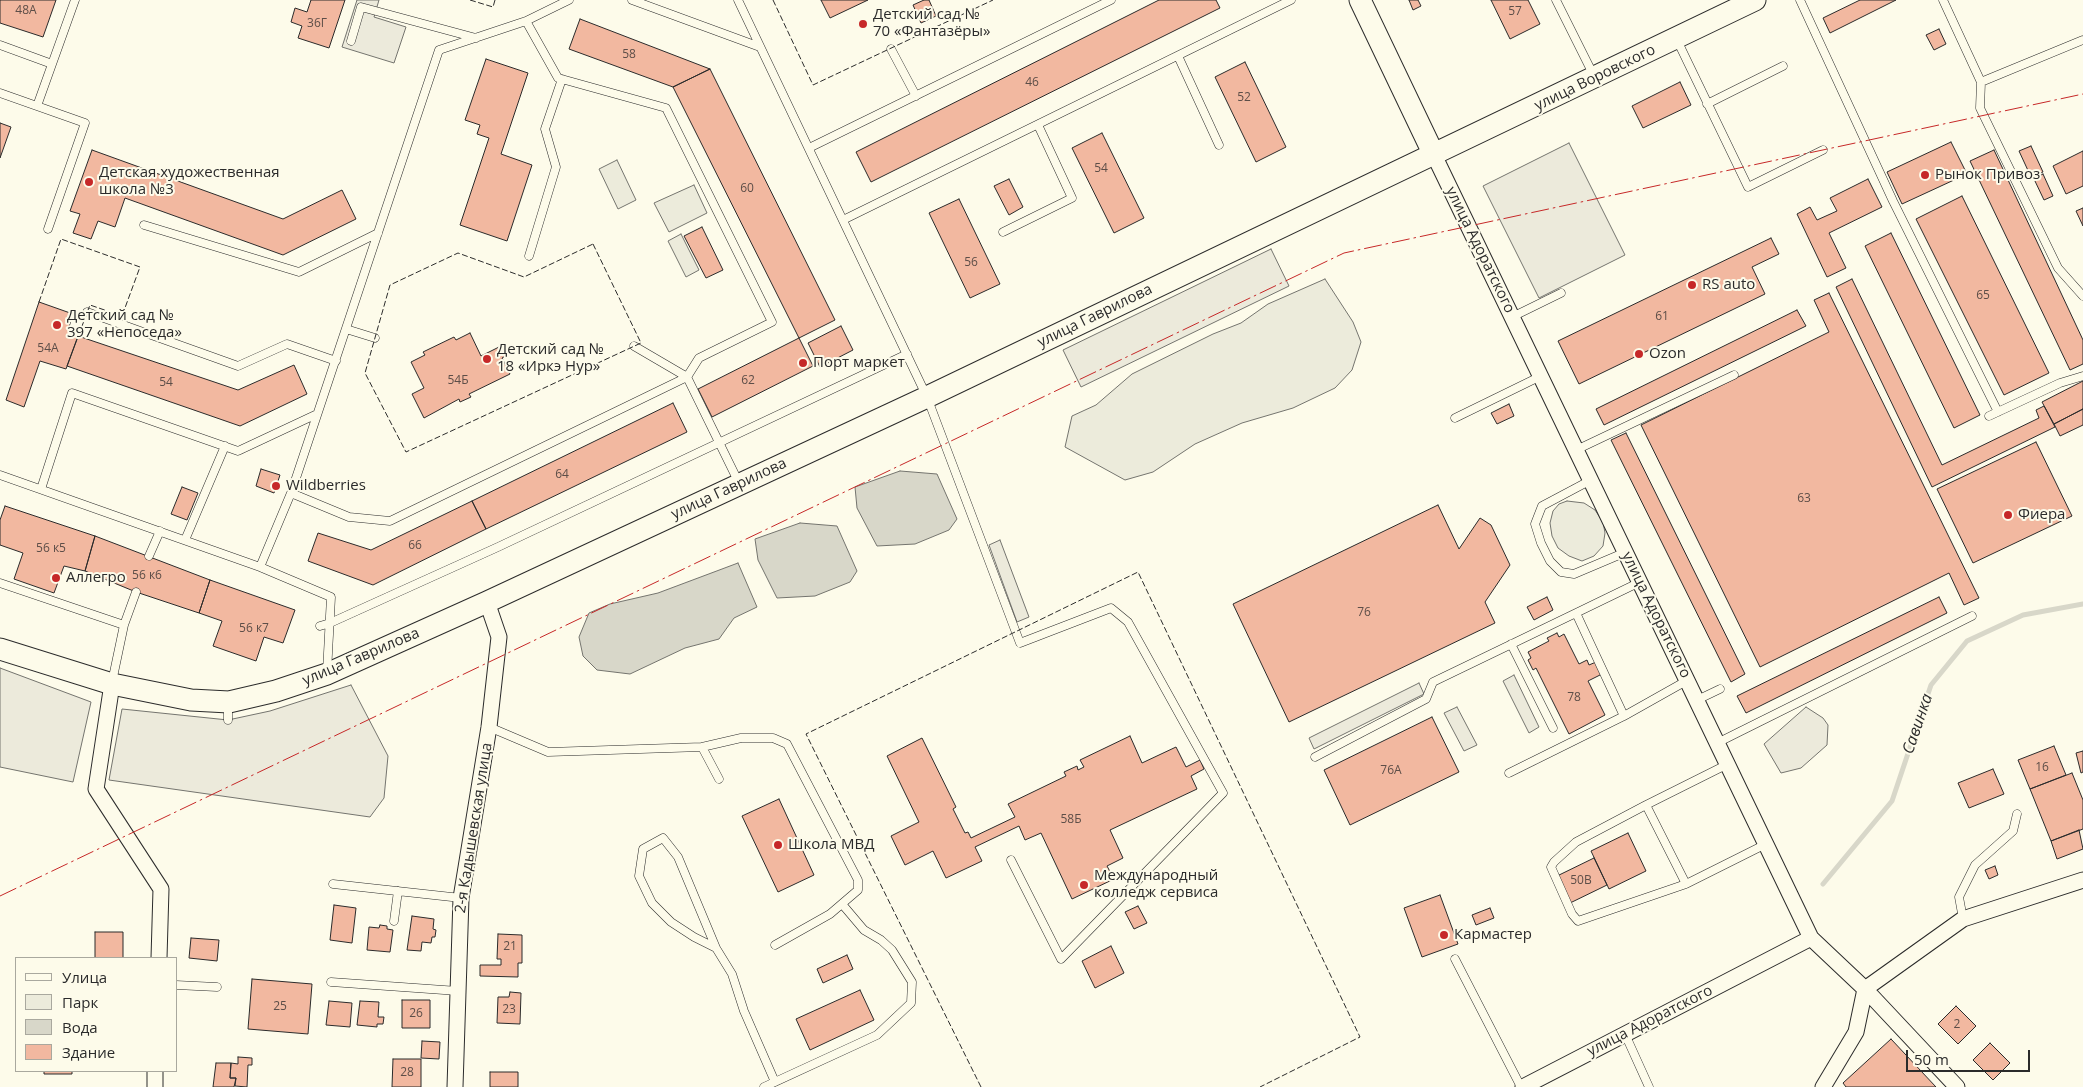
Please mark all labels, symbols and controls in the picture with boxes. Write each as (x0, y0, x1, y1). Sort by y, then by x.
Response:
house number: 48А (15, 4, 37, 18)
house number: 57 (1508, 5, 1522, 19)
place label: Детский сад № 70 «Фантазёры» (873, 6, 990, 41)
house number: 36Г (307, 17, 327, 31)
marker: Детский сад № 70 «Фантазёры» (857, 18, 869, 30)
street label: улица Воровского (1532, 41, 1658, 115)
house number: 58 (622, 48, 636, 62)
house number: 46 (1025, 76, 1039, 90)
house number: 52 (1237, 91, 1251, 105)
house number: 54 (1094, 162, 1108, 176)
place label: Детская художественная школа №3 (99, 164, 280, 199)
place label: Рынок Привоз (1935, 166, 2040, 184)
marker: Рынок Привоз (1919, 169, 1931, 181)
marker: Детская художественная школа №3 (83, 176, 95, 188)
house number: 60 (740, 182, 754, 196)
street label: улица Адоратского (1442, 184, 1518, 316)
house number: 56 (964, 256, 978, 270)
place label: RS auto (1702, 276, 1755, 294)
marker: RS auto (1686, 279, 1698, 291)
street label: улица Гаврилова (1035, 280, 1155, 352)
house number: 65 (1976, 289, 1990, 303)
place label: Детский сад № 397 «Непоседа» (67, 307, 182, 342)
house number: 61 (1655, 310, 1669, 324)
marker: Детский сад № 397 «Непоседа» (51, 319, 63, 331)
place label: Детский сад № 18 «Иркэ Нур» (497, 341, 604, 376)
house number: 54А (37, 342, 59, 356)
place label: Ozon (1649, 345, 1686, 363)
marker: Ozon (1633, 348, 1645, 360)
marker: Детский сад № 18 «Иркэ Нур» (481, 353, 493, 365)
place label: Порт маркет (813, 354, 905, 372)
marker: Порт маркет (797, 357, 809, 369)
house number: 54Б (447, 374, 469, 388)
house number: 62 (741, 374, 755, 388)
house number: 54 (159, 376, 173, 390)
street label: улица Гаврилова (668, 454, 790, 524)
house number: 64 (555, 468, 569, 482)
place label: Wildberries (286, 477, 366, 495)
marker: Wildberries (270, 480, 282, 492)
house number: 63 (1797, 492, 1811, 506)
place label: Фиера (2018, 506, 2065, 524)
marker: Фиера (2002, 509, 2014, 521)
house number: 66 (408, 539, 422, 553)
house number: 56 к5 (36, 542, 66, 556)
street label: улица Адоратского (1618, 549, 1694, 681)
place label: Аллегро (66, 569, 126, 587)
house number: 56 к6 (132, 569, 162, 583)
marker: Аллегро (50, 572, 62, 584)
house number: 76 (1357, 606, 1371, 620)
house number: 56 к7 (239, 622, 269, 636)
street label: улица Гаврилова (300, 624, 422, 690)
house number: 78 (1567, 691, 1581, 705)
water label: Савинка (1899, 691, 1937, 757)
street label: 2-я Кадышевская улица (452, 741, 496, 915)
house number: 16 (2035, 761, 2049, 775)
house number: 76А (1380, 764, 1402, 778)
house number: 58Б (1060, 813, 1082, 827)
place label: Школа МВД (788, 836, 875, 854)
marker: Школа МВД (772, 839, 784, 851)
place label: Международный колледж сервиса (1094, 867, 1218, 902)
house number: 50В (1570, 874, 1592, 888)
marker: Международный колледж сервиса (1078, 879, 1090, 891)
place label: Кармастер (1454, 926, 1532, 944)
marker: Кармастер (1438, 929, 1450, 941)
house number: 21 (503, 940, 517, 954)
legend (15, 957, 178, 1072)
text: Улица (62, 967, 107, 987)
street label: улица Адоратского (1584, 982, 1716, 1060)
text: Парк (62, 992, 98, 1012)
house number: 25 (273, 1000, 287, 1014)
house number: 23 (502, 1003, 516, 1017)
house number: 26 (409, 1007, 423, 1021)
text: Вода (62, 1017, 98, 1037)
house number: 2 (1954, 1018, 1960, 1032)
scale bar (1908, 1040, 2032, 1072)
text: Здание (62, 1042, 115, 1062)
text: 50 m (1914, 1049, 1949, 1069)
house number: 28 (400, 1066, 414, 1080)

